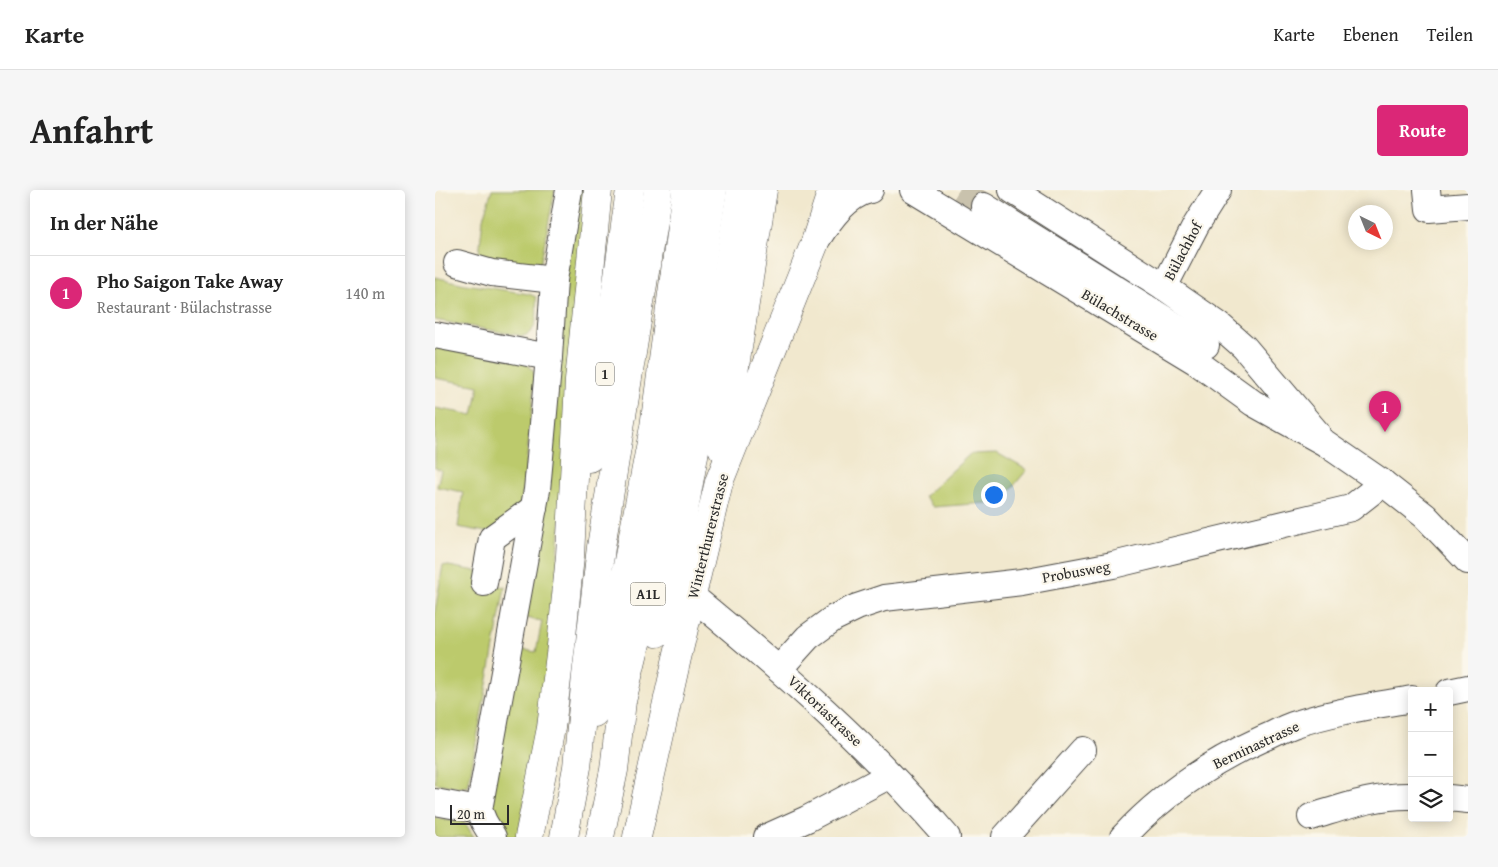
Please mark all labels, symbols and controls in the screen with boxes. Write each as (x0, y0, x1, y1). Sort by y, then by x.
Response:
text: Karte (25, 17, 84, 52)
text: Karte (1274, 21, 1315, 48)
text: Ebenen (1343, 21, 1399, 48)
text: Teilen (1427, 21, 1473, 48)
text: Anfahrt (30, 105, 153, 156)
button: Route (1377, 105, 1468, 156)
north arrow (1348, 205, 1393, 250)
text: In der Nähe (50, 207, 158, 238)
street label: Bülachhof (1158, 216, 1208, 284)
text: Pho Saigon Take Away (97, 267, 283, 295)
text: 1 (62, 281, 70, 305)
text: 140 m (345, 281, 385, 305)
street label: Bülachstrasse (1078, 283, 1163, 346)
text: Restaurant · Bülachstrasse (97, 295, 272, 319)
road number: 1 (596, 362, 614, 385)
pin: 1 (1369, 391, 1401, 432)
street label: Winterthurerstrasse (682, 471, 733, 601)
your location (981, 482, 1007, 508)
street label: Probusweg (1040, 555, 1112, 588)
road number: A1L (631, 582, 665, 606)
street label: Viktoriastrasse (783, 670, 867, 751)
map controls (1408, 687, 1453, 822)
button: + (1408, 687, 1453, 732)
street label: Berninastrasse (1209, 715, 1302, 774)
button: − (1408, 732, 1453, 777)
button: layers (1408, 777, 1453, 822)
scale bar (450, 802, 509, 825)
text: 20 m (457, 804, 485, 824)

